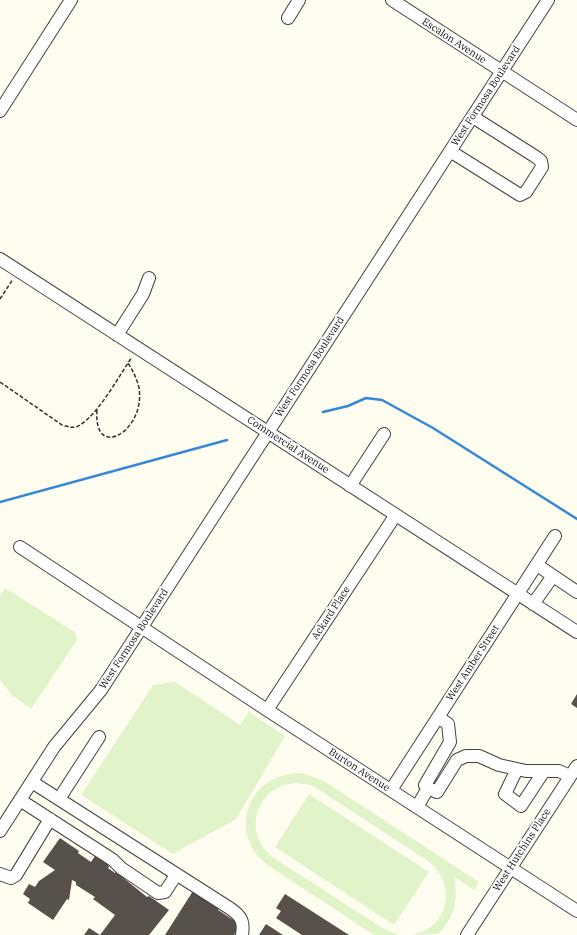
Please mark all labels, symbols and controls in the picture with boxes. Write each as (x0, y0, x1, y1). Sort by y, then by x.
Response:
street label: Escalon Avenue (420, 16, 488, 66)
street label: West Formosa Boulevard (449, 44, 523, 148)
street label: West Formosa Boulevard (273, 315, 347, 419)
street label: Commercial Avenue (245, 414, 331, 476)
street label: Ackard Place (309, 584, 353, 642)
street label: West Formosa Boulevard (97, 587, 171, 691)
street label: West Amber Street (444, 623, 502, 703)
street label: Burton Avenue (326, 746, 392, 794)
street label: West Hutchins Place (491, 806, 553, 894)

